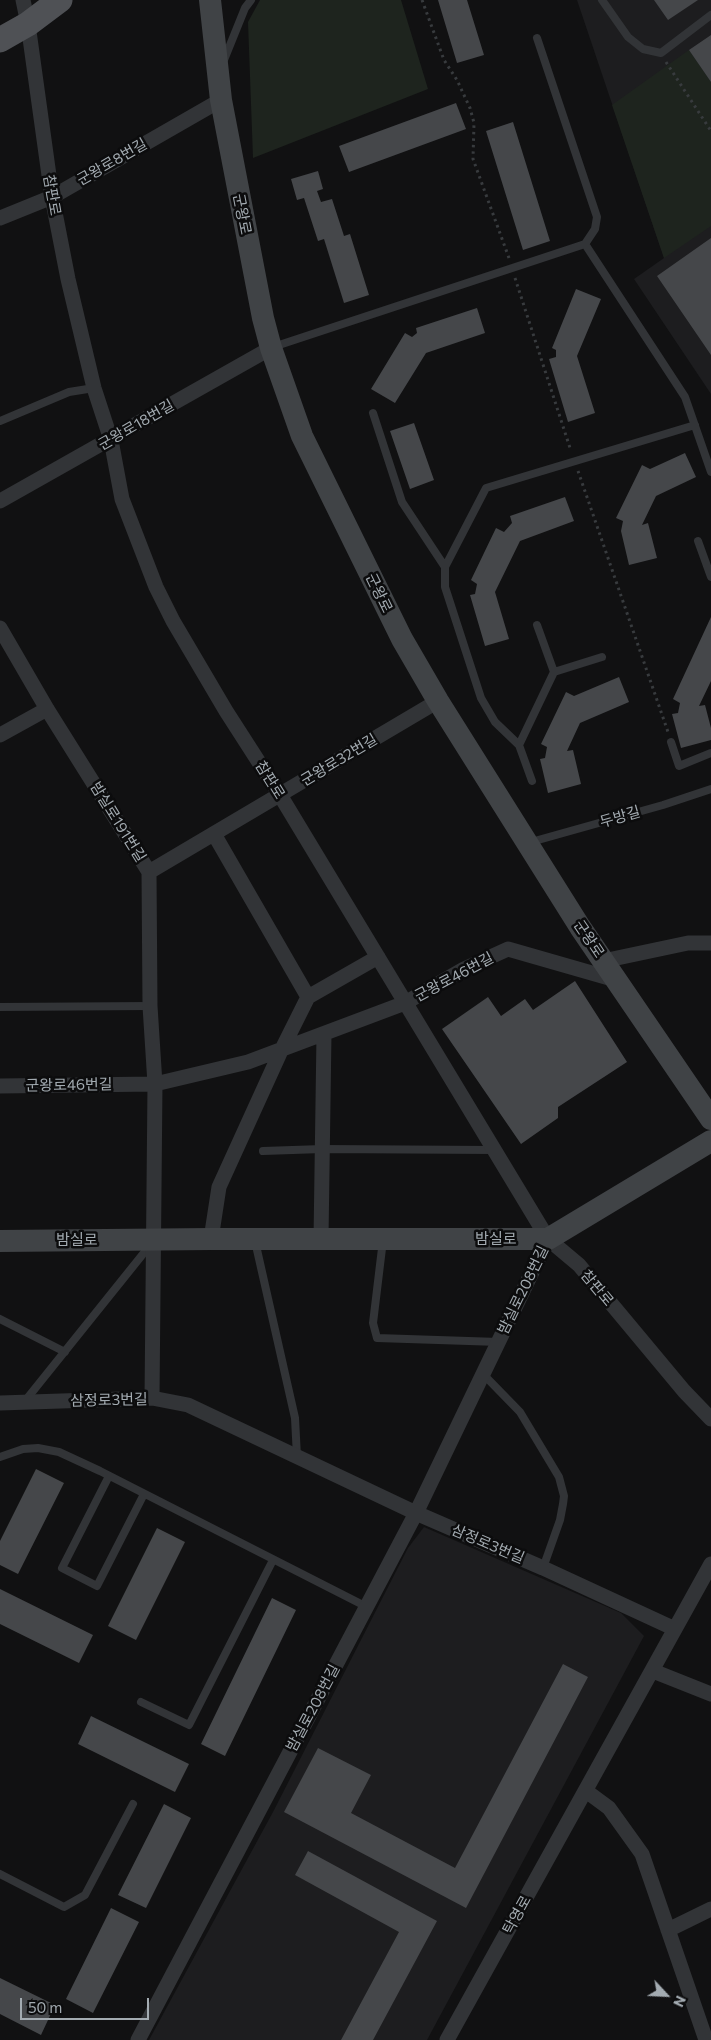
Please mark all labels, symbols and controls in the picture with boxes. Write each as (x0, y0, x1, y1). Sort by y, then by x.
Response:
street label: 군왕로8번길 (74, 135, 150, 189)
street label: 참판로 (40, 173, 64, 217)
street label: 군왕로 (229, 192, 255, 236)
street label: 군왕로18번길 (95, 396, 177, 454)
street label: 군왕로 (362, 570, 396, 616)
street label: 군왕로32번길 (298, 730, 380, 790)
street label: 참판로 (251, 758, 289, 802)
street label: 밤실로191번길 (86, 779, 150, 865)
street label: 두방길 (598, 803, 642, 831)
street label: 군왕로 (570, 917, 608, 961)
street label: 군왕로46번길 (411, 949, 497, 1005)
street label: 군왕로46번길 (25, 1075, 113, 1095)
street label: 밤실로 (475, 1230, 517, 1248)
street label: 밤실로 (56, 1231, 98, 1249)
street label: 밤실로208번길 (494, 1243, 552, 1337)
street label: 참판로 (577, 1266, 617, 1310)
street label: 삼정로3번길 (70, 1390, 148, 1410)
street label: 삼정로3번길 (449, 1521, 527, 1567)
street label: 밤실로208번길 (282, 1661, 344, 1755)
street label: 탁영로 (499, 1893, 535, 1937)
north arrow (641, 1970, 691, 2020)
scale bar (22, 1988, 151, 2020)
text: N (670, 1993, 690, 2010)
text: 50 m (28, 1998, 62, 2016)

